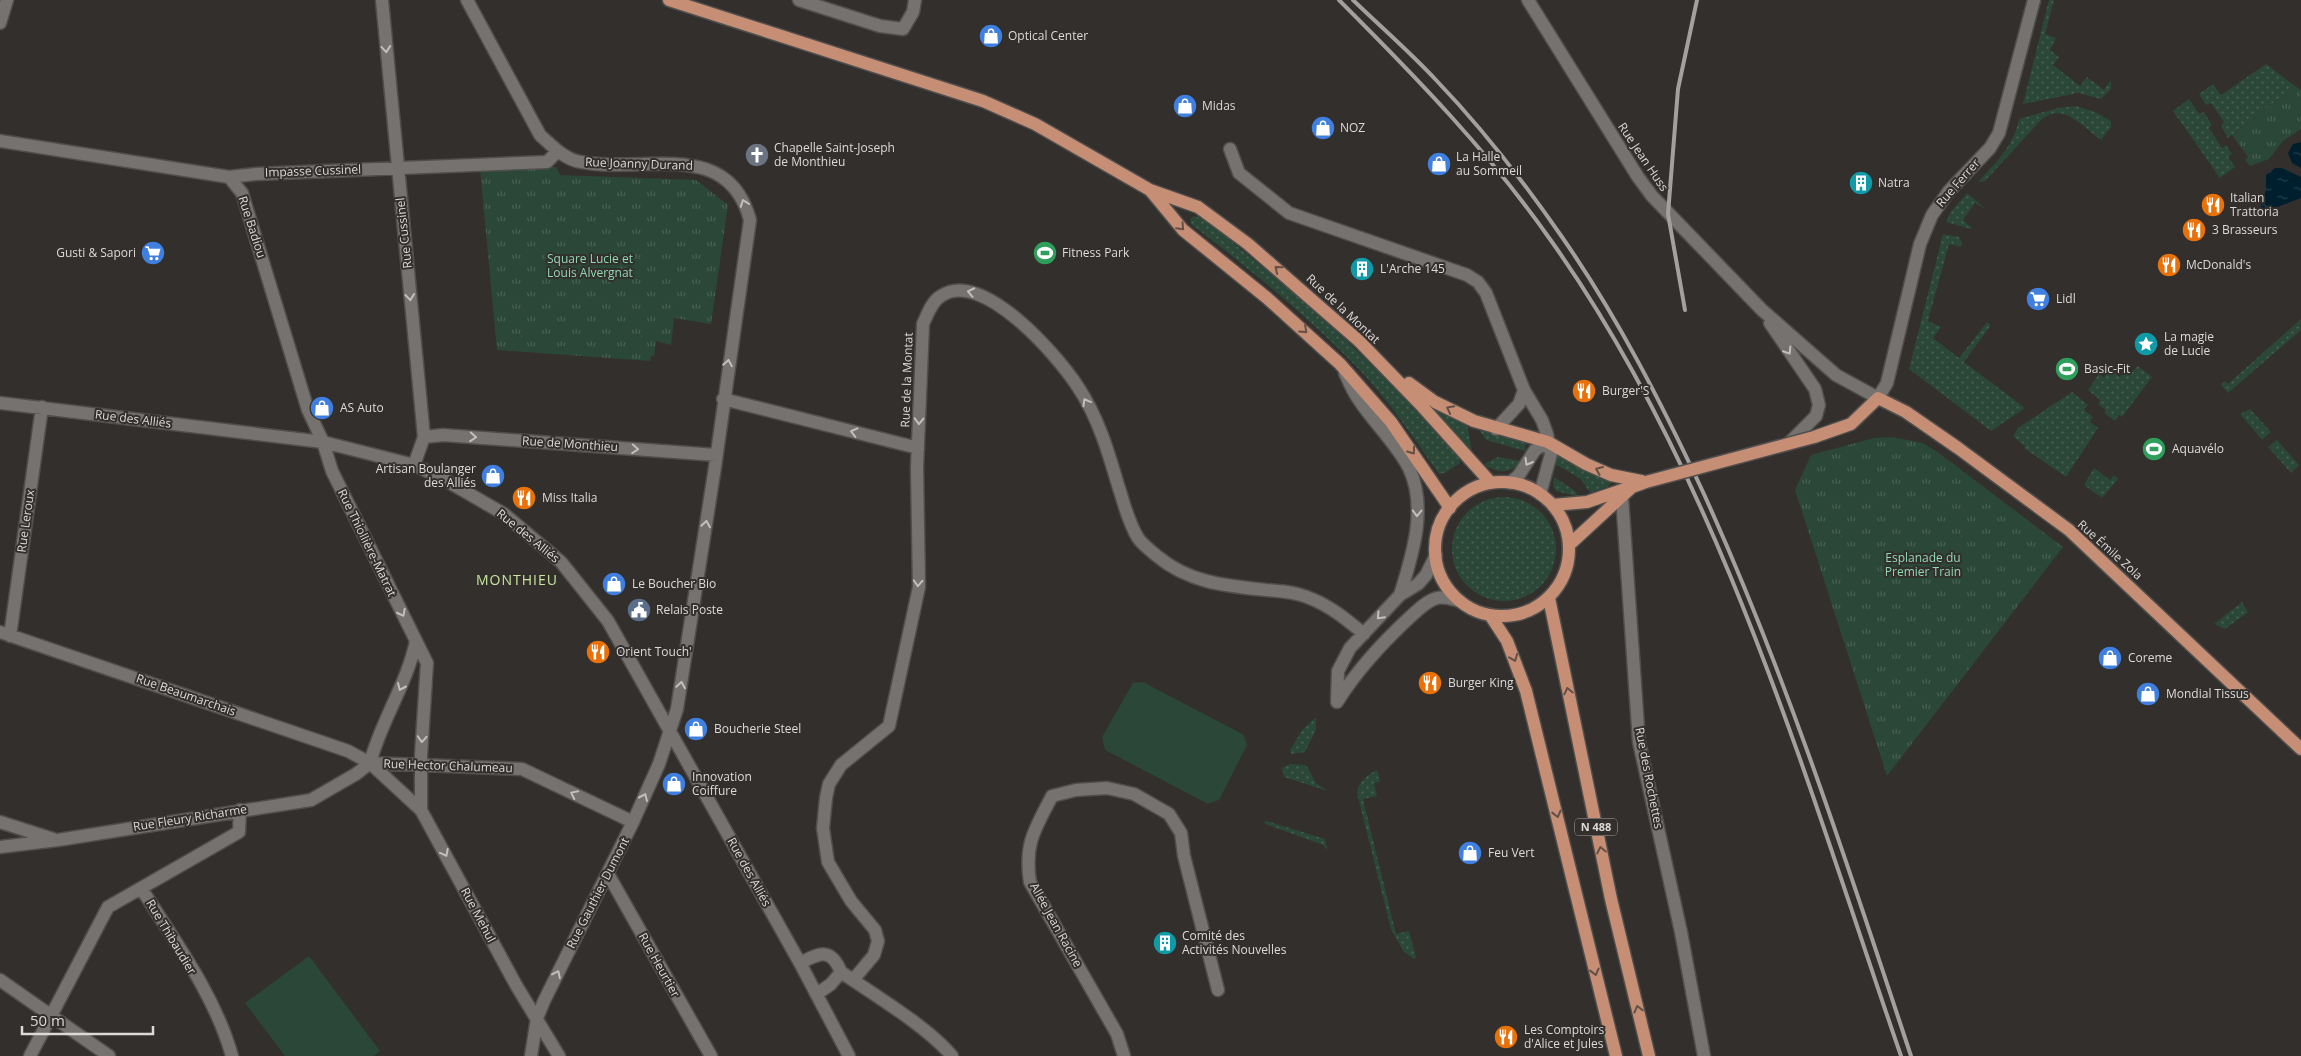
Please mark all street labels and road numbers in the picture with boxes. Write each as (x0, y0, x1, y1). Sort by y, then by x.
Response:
street label: Rue Jean Huss (1614, 119, 1673, 195)
street label: Rue Joanny Durand (585, 153, 693, 174)
street label: Rue Ferrer (1932, 155, 1983, 211)
street label: Impasse Cussinel (265, 160, 361, 181)
street label: Rue Badiou (235, 194, 270, 260)
street label: Rue Cussinel (391, 197, 416, 269)
street label: Rue de la Montat (1303, 270, 1384, 347)
street label: Rue de la Montat (896, 332, 917, 428)
street label: Rue des Alliés (94, 405, 172, 432)
street label: Rue de Monthieu (522, 432, 618, 455)
street label: Rue Thiollière-Matrat (334, 486, 401, 599)
street label: Rue Leroux (13, 488, 38, 554)
street label: Rue des Alliés (493, 505, 564, 567)
street label: Rue Émile Zola (2074, 516, 2147, 583)
street label: Rue Beaumarchais (134, 670, 239, 720)
street label: Rue des Rochettes (1631, 726, 1668, 830)
street label: Rue Hector Chalumeau (383, 755, 513, 776)
street label: Rue Fleury Richarme (132, 800, 248, 835)
road number: N 488 (1575, 819, 1617, 836)
street label: Rue Gauthier Dumont (562, 834, 633, 951)
street label: Rue des Alliés (723, 834, 776, 910)
street label: Allée Jean Racine (1026, 879, 1087, 970)
street label: Rue Mehul (457, 884, 500, 945)
street label: Rue Thibaudier (142, 896, 201, 978)
street label: Rue Heurtier (635, 929, 684, 1000)

